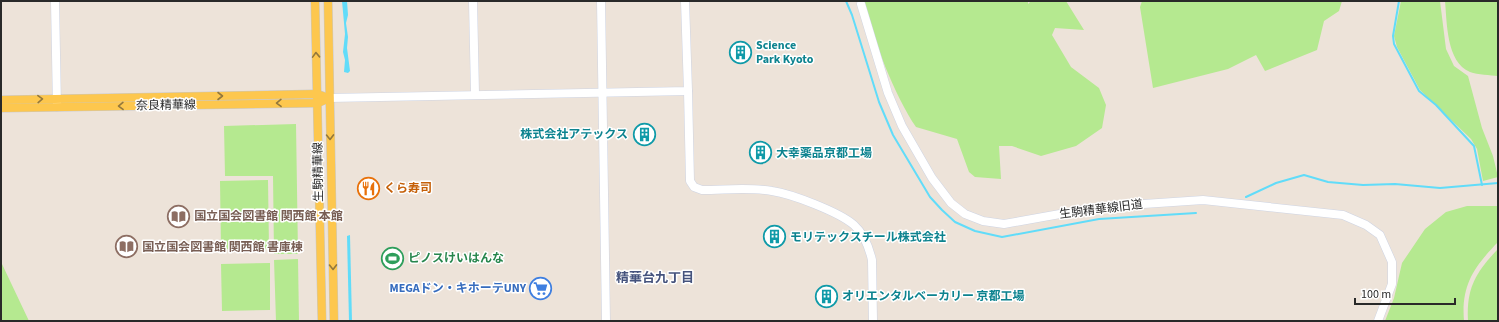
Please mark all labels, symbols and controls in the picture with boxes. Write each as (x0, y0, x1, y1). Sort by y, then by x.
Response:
place label: Science Park Kyoto (756, 37, 814, 68)
building icon: Science Park Kyoto (727, 39, 753, 65)
one-way arrow (312, 52, 320, 58)
one-way arrow (217, 92, 223, 100)
one-way arrow (37, 94, 43, 103)
street label: 奈良精華線 (136, 96, 196, 115)
one-way arrow (276, 99, 282, 107)
one-way arrow (118, 102, 124, 110)
building icon: 株式会社アテックス (631, 121, 657, 147)
place label: 株式会社アテックス (520, 126, 628, 143)
one-way arrow (326, 134, 334, 140)
building icon: 大幸薬品京都工場 (748, 140, 774, 166)
street label: 生駒精華線 (309, 142, 328, 202)
place label: 大幸薬品京都工場 (776, 145, 872, 162)
restaurant icon: くら寿司 (356, 175, 382, 201)
place label: くら寿司 (384, 180, 432, 197)
street label: 生駒精華線旧道 (1058, 196, 1144, 223)
library icon: 国立国会図書館 関西館 本館 (166, 203, 192, 229)
place label: 国立国会図書館 関西館 本館 (194, 208, 343, 225)
building icon: モリテックスチール株式会社 (762, 224, 788, 250)
place label: モリテックスチール株式会社 (790, 229, 946, 246)
library icon: 国立国会図書館 関西館 書庫棟 (114, 234, 140, 260)
place label: 国立国会図書館 関西館 書庫棟 (142, 239, 303, 256)
sports icon: ピノスけいはんな (379, 245, 405, 271)
place label: ピノスけいはんな (408, 250, 504, 267)
one-way arrow (329, 264, 337, 270)
district label: 精華台九丁目 (616, 269, 694, 287)
supermarket icon: MEGAドン・キホーテUNY (528, 275, 554, 301)
place label: MEGAドン・キホーテUNY (390, 280, 527, 297)
scale bar (1355, 280, 1455, 306)
building icon: オリエンタルベーカリー 京都工場 (813, 283, 839, 309)
text: 100 m (1361, 286, 1391, 303)
place label: オリエンタルベーカリー 京都工場 (842, 288, 1024, 305)

